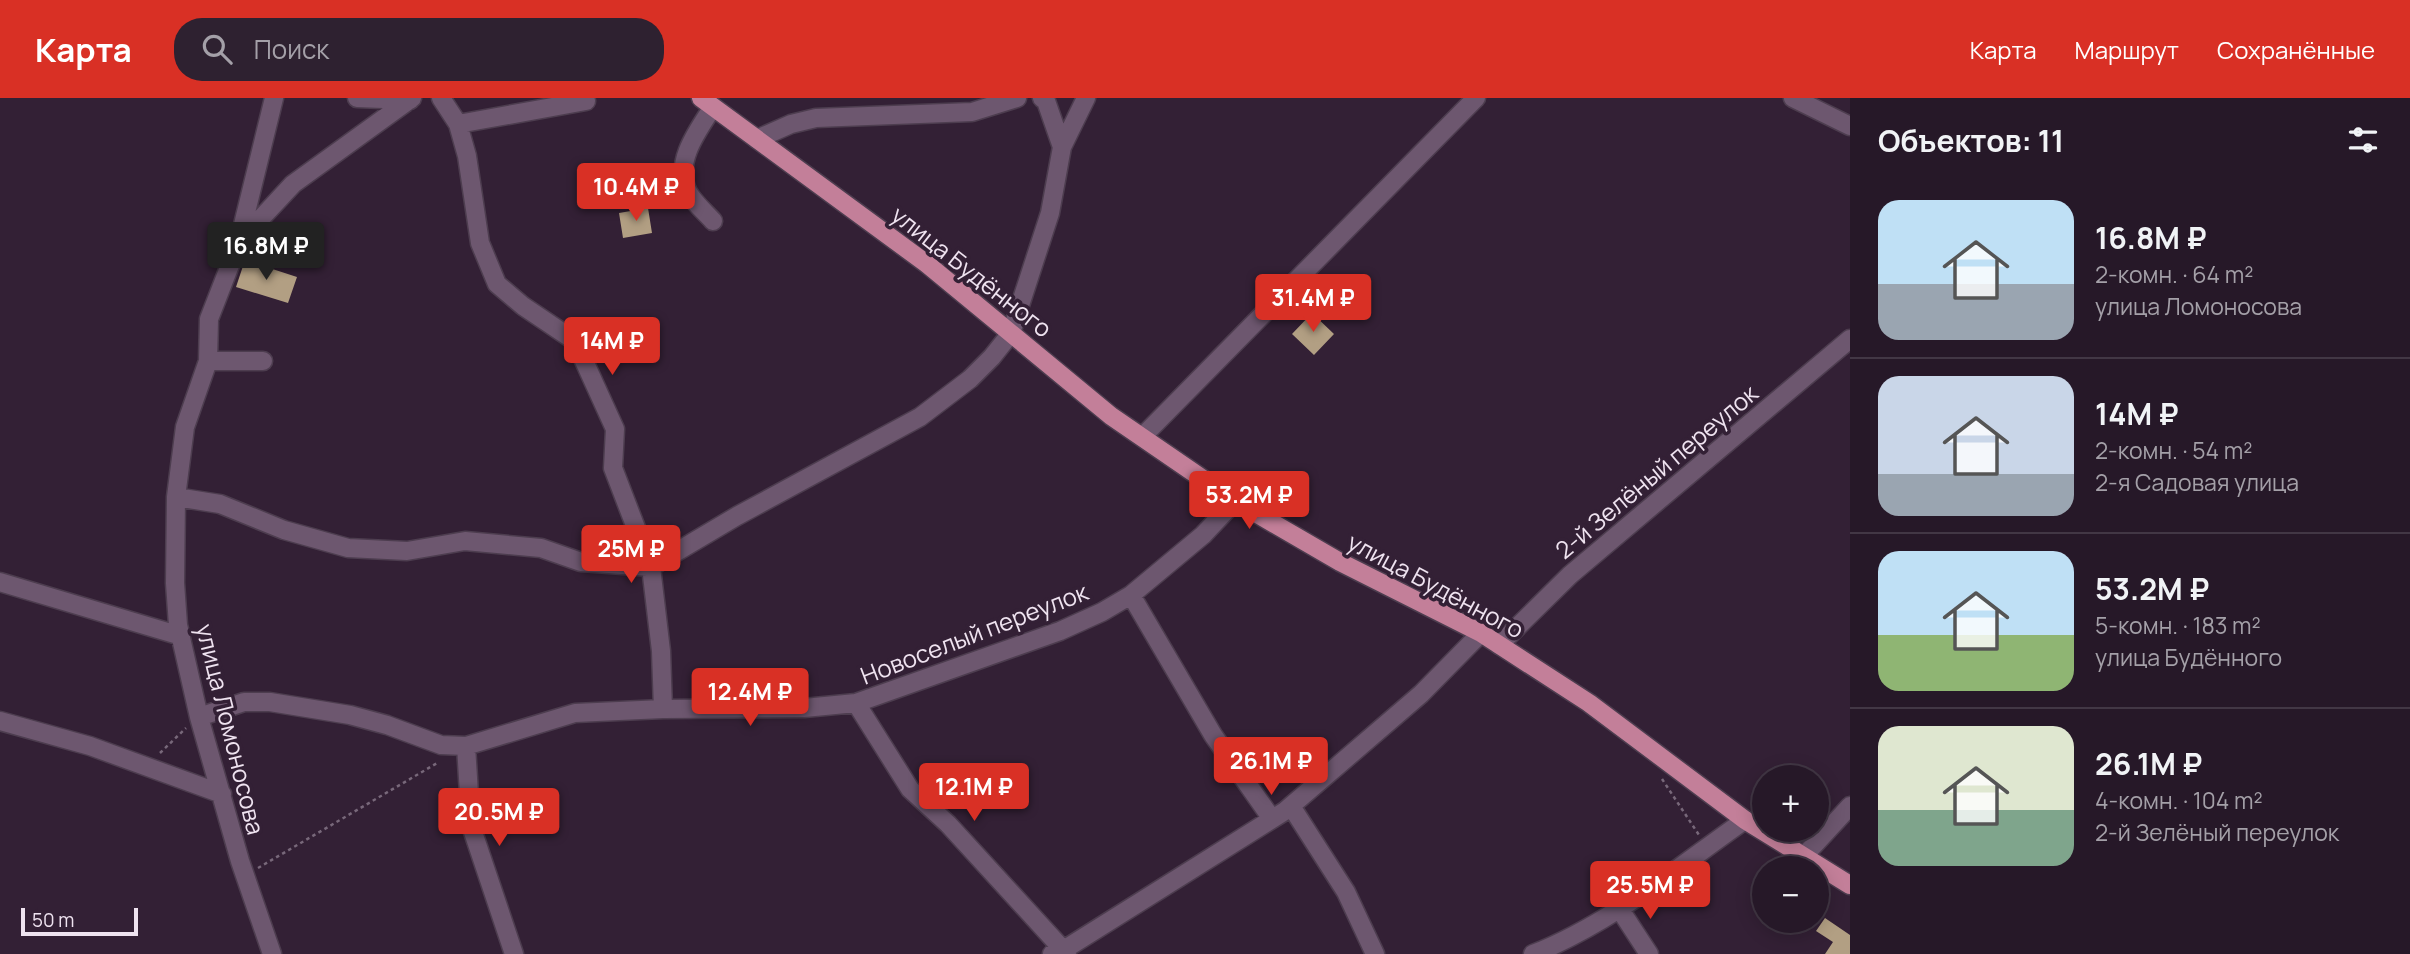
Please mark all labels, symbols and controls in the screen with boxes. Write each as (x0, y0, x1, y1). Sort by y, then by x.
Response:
search box (174, 18, 664, 81)
text: Карта (35, 27, 132, 72)
icon: search (198, 30, 236, 68)
text: Поиск (254, 31, 329, 67)
text: Карта (1970, 33, 2037, 66)
text: Маршрут (2075, 33, 2179, 66)
text: Сохранённые (2217, 33, 2375, 66)
text: Объектов: 11 (1878, 120, 2064, 161)
icon: filters (2344, 121, 2382, 159)
pin: 10.4M ₽ (571, 164, 701, 223)
text: 10.4M ₽ (593, 170, 679, 202)
street label: улица Будённого (885, 198, 1059, 344)
text: 16.8M ₽ (2095, 217, 2206, 258)
pin: 16.8M ₽ (201, 222, 331, 282)
icon: home (1934, 228, 2018, 312)
text: 16.8M ₽ (223, 229, 309, 261)
text: 2-комн. · 64 m² (2095, 258, 2253, 290)
pin: 31.4M ₽ (1248, 274, 1378, 334)
text: 31.4M ₽ (1271, 281, 1355, 313)
text: улица Ломоносова (2095, 290, 2302, 322)
pin: 14M ₽ (563, 317, 661, 377)
text: 14M ₽ (580, 324, 644, 356)
street label: 2-й Зелёный переулок (1548, 376, 1765, 566)
text: 14M ₽ (2095, 393, 2179, 434)
icon: home (1934, 404, 2018, 488)
text: 2-комн. · 54 m² (2095, 434, 2252, 466)
text: 2-я Садовая улица (2095, 466, 2299, 498)
pin: 53.2M ₽ (1184, 472, 1314, 531)
text: 53.2M ₽ (1205, 478, 1293, 510)
street label: улица Будённого (1342, 525, 1530, 645)
pin: 25M ₽ (582, 526, 680, 585)
text: 25M ₽ (597, 532, 665, 564)
text: 53.2M ₽ (2095, 568, 2209, 609)
street label: Новоселый переулок (856, 574, 1093, 692)
icon: home (1934, 579, 2018, 663)
text: 5-комн. · 183 m² (2095, 609, 2261, 641)
street label: улица Ломоносова (189, 620, 273, 838)
text: улица Будённого (2095, 641, 2282, 673)
pin: 12.4M ₽ (685, 668, 815, 728)
text: 12.4M ₽ (708, 675, 792, 707)
pin: 26.1M ₽ (1206, 738, 1336, 797)
text: 26.1M ₽ (2095, 743, 2202, 784)
text: 26.1M ₽ (1230, 744, 1312, 776)
icon: home (1934, 754, 2018, 838)
pin: 12.1M ₽ (909, 764, 1039, 823)
map controls (1752, 765, 1829, 933)
button: + (1752, 765, 1829, 842)
text: 12.1M ₽ (935, 770, 1013, 802)
text: 4-комн. · 104 m² (2095, 784, 2263, 816)
pin: 20.5M ₽ (434, 788, 564, 848)
text: 20.5M ₽ (454, 795, 544, 827)
text: 2-й Зелёный переулок (2095, 816, 2339, 848)
button: − (1752, 856, 1829, 933)
pin: 25.5M ₽ (1585, 862, 1715, 921)
text: 25.5M ₽ (1606, 868, 1694, 900)
scale bar (21, 905, 138, 937)
text: 50 m (32, 907, 74, 933)

